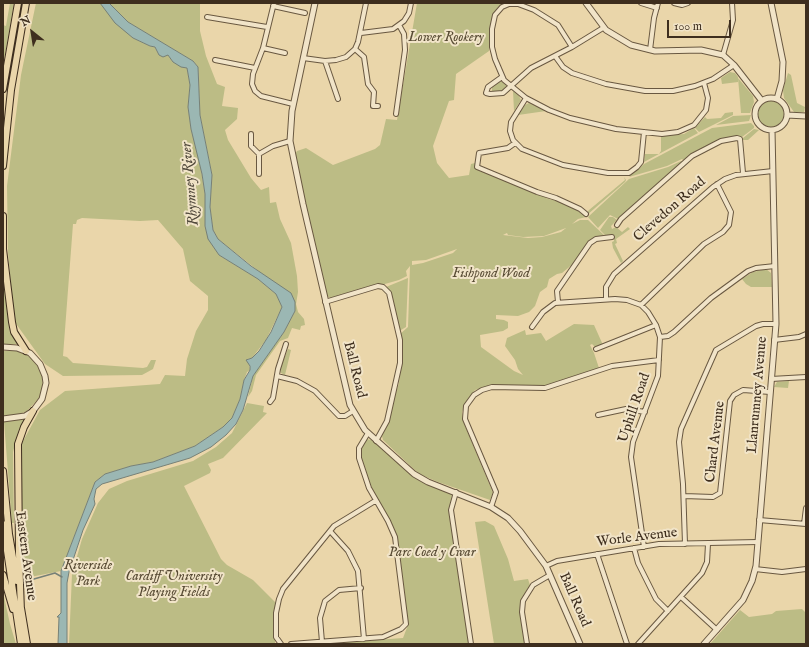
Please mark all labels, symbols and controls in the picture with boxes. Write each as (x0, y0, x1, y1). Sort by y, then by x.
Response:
north arrow (12, 12, 52, 52)
scale bar (669, 12, 733, 38)
text: N (18, 13, 34, 30)
text: 100 m (674, 19, 702, 34)
park label: Lower Rookery (408, 30, 484, 46)
water label: Rhymney River (178, 141, 204, 227)
street label: Clevedon Road (631, 174, 709, 246)
park label: Fishpond Wood (452, 266, 530, 282)
street label: Llanrumney Avenue (745, 336, 771, 454)
street label: Ball Road (339, 340, 369, 400)
street label: Uphill Road (615, 371, 655, 445)
street label: Chard Avenue (703, 400, 729, 484)
street label: Eastern Avenue (10, 510, 40, 602)
street label: Worle Avenue (596, 525, 678, 551)
park label: Parc Coed y Cwar (388, 545, 476, 561)
park label: Riverside Park (64, 558, 112, 590)
park label: Cardiff University Playing Fields (125, 569, 223, 602)
street label: Ball Road (555, 570, 593, 630)

